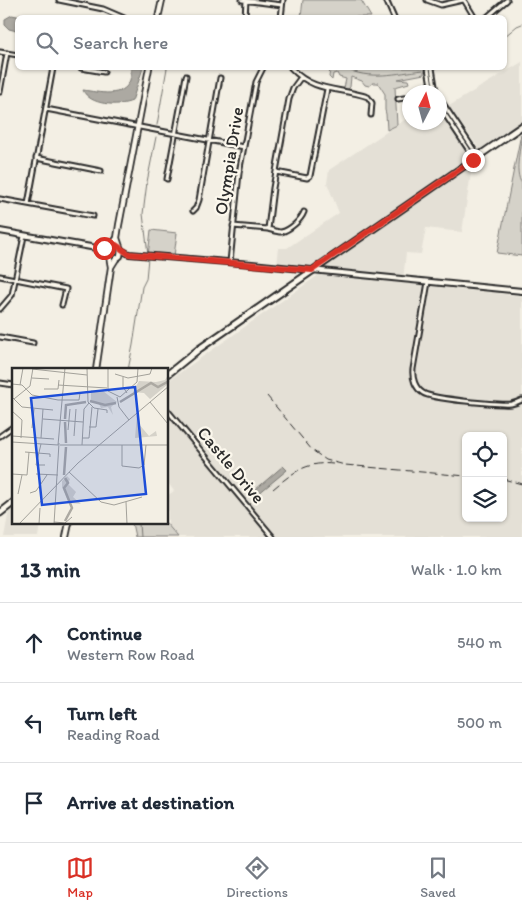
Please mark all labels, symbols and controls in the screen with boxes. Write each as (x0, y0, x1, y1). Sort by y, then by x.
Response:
search box (15, 15, 507, 70)
icon: search (33, 29, 61, 57)
text: Search here (73, 31, 168, 54)
north arrow (402, 85, 447, 130)
street label: Olympia Drive (210, 105, 248, 217)
route end (462, 149, 485, 172)
route start (93, 237, 116, 260)
inset map (12, 368, 169, 524)
street label: Castle Drive (192, 422, 270, 508)
map controls (462, 432, 507, 522)
button: locate (462, 432, 507, 477)
button: layers (462, 477, 507, 522)
text: 13 min (20, 557, 80, 582)
text: Walk · 1.0 km (411, 560, 502, 579)
text: Continue (67, 622, 142, 645)
icon: ahead (20, 629, 48, 657)
text: 540 m (457, 633, 502, 652)
text: Western Row Road (67, 645, 194, 664)
text: Turn left (67, 702, 137, 725)
icon: left (20, 709, 48, 737)
text: 500 m (457, 713, 502, 732)
text: Reading Road (67, 725, 160, 744)
icon: arrive (20, 789, 48, 817)
text: Arrive at destination (67, 791, 234, 814)
tab: Map (66, 854, 94, 901)
tab: Directions (226, 854, 288, 901)
tab: Saved (420, 854, 456, 901)

